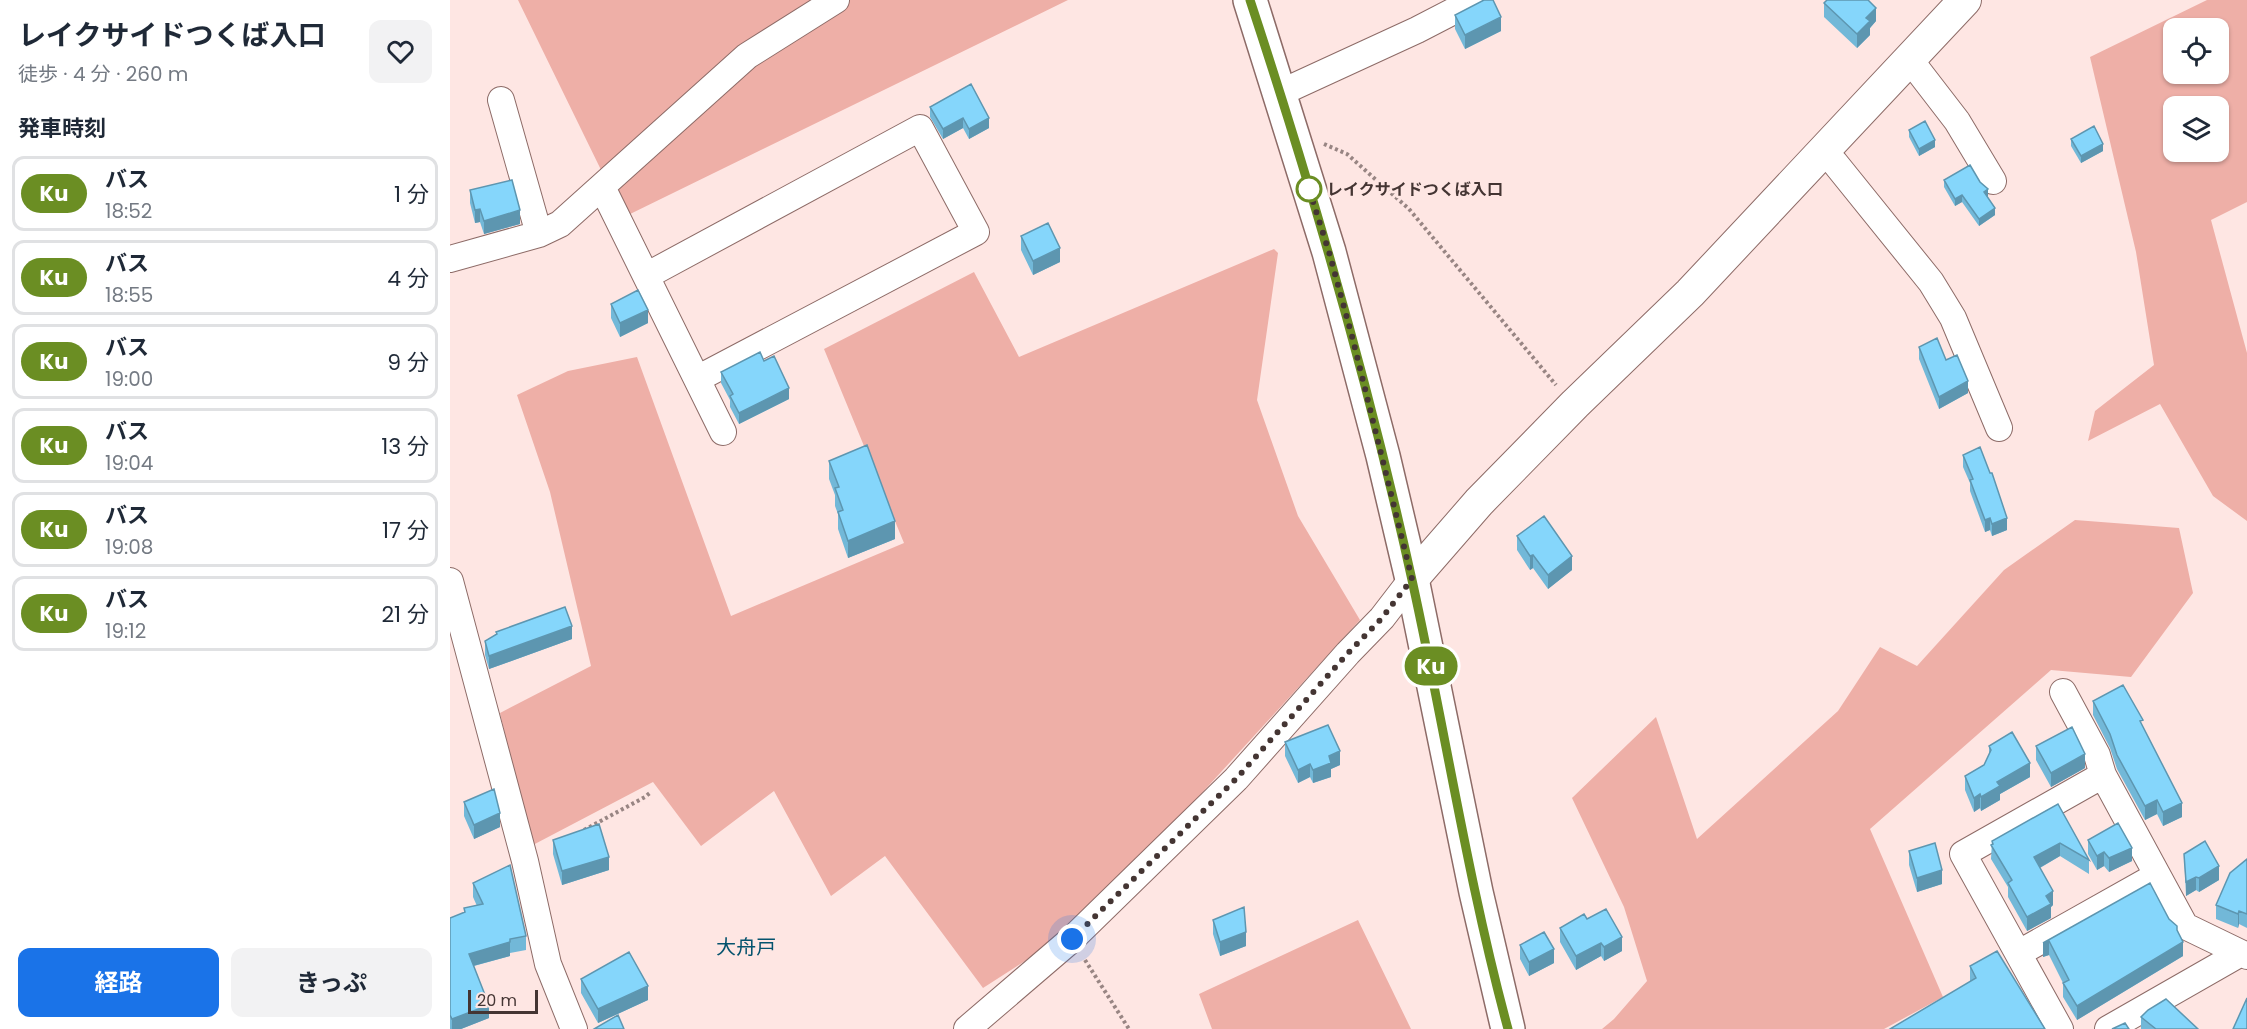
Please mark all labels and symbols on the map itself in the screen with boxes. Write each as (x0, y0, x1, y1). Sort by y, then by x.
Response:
marker: レイクサイドつくば入口 (1296, 176, 1322, 202)
place label: レイクサイドつくば入口 (1327, 178, 1503, 201)
line badge: Ku (1404, 646, 1458, 686)
your location (1057, 924, 1087, 954)
district label: 大舟戸 (716, 933, 776, 961)
scale bar (468, 987, 538, 1014)

